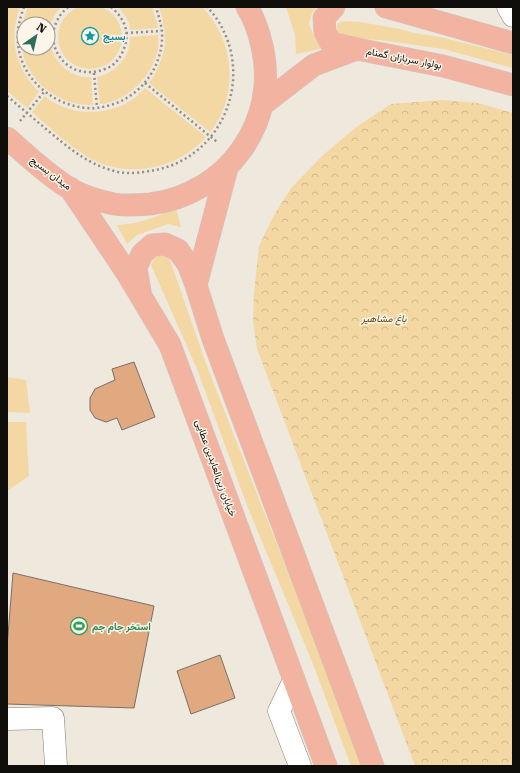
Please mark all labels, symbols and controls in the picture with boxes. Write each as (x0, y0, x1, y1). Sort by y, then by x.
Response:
north arrow (16, 16, 56, 56)
text: N (34, 20, 49, 36)
place icon: بسیج (80, 26, 100, 46)
place label: بسیج (103, 31, 126, 44)
street label: بولوار سربازان گمنام (365, 45, 443, 72)
street label: میدان بسیج (28, 154, 74, 193)
park label: باغ مشاهیر (360, 313, 408, 326)
street label: خیابان زین‌العابدین عطایی (192, 418, 239, 519)
sports icon: استخر جام جم (69, 616, 89, 636)
place label: استخر جام جم (92, 621, 151, 633)

